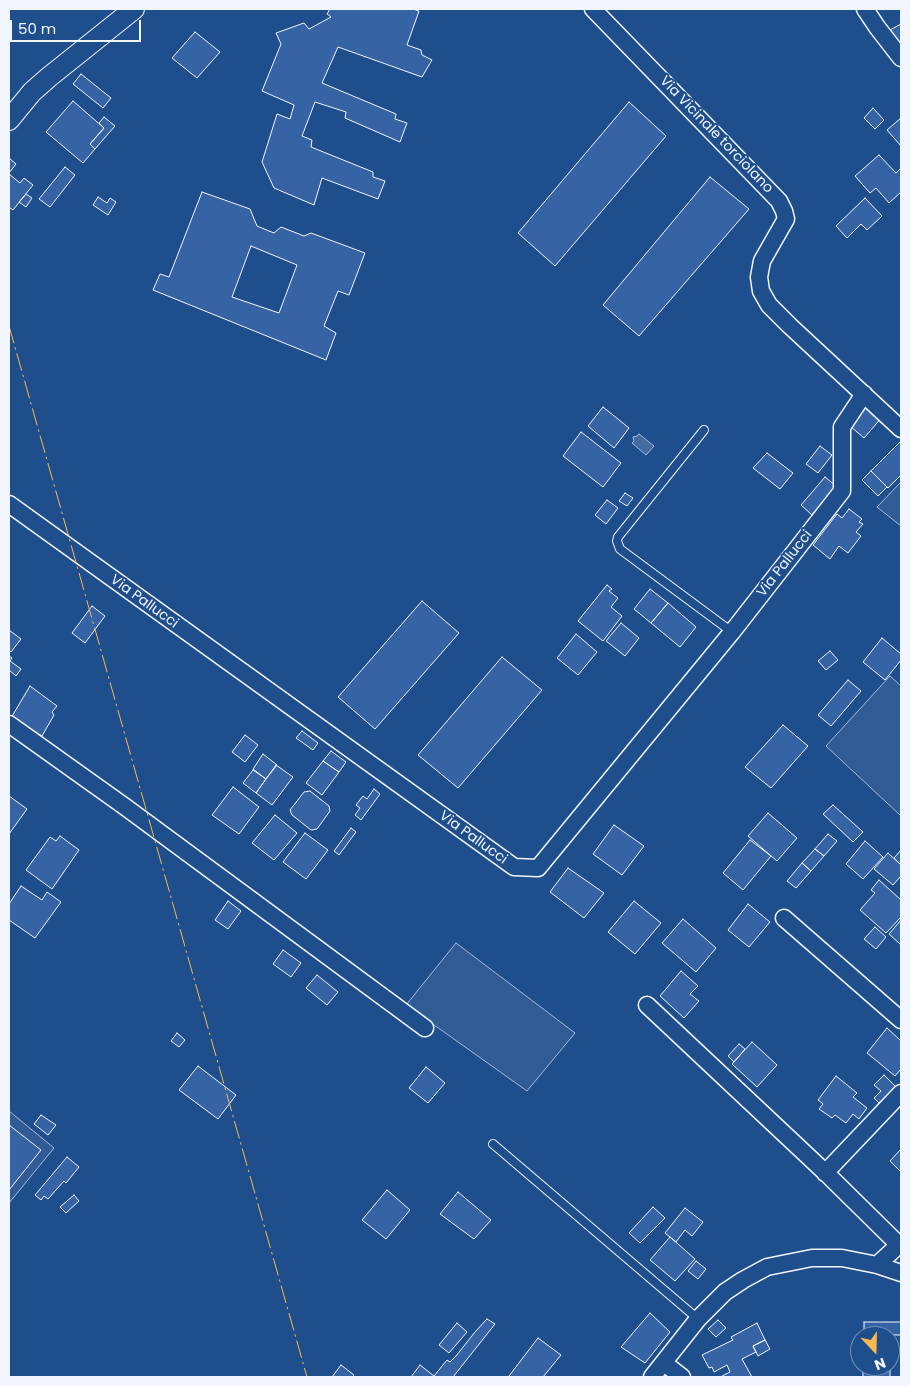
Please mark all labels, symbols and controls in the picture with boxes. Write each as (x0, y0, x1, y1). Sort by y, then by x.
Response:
scale bar (12, 10, 144, 42)
text: 50 m (18, 18, 56, 39)
street label: Via Vicinale torciolano (656, 73, 776, 197)
street label: Via Pallucci (754, 527, 816, 601)
street label: Via Pallucci (107, 572, 181, 632)
street label: Via Pallucci (436, 808, 510, 868)
north arrow (850, 1326, 900, 1376)
text: N (872, 1353, 889, 1375)

